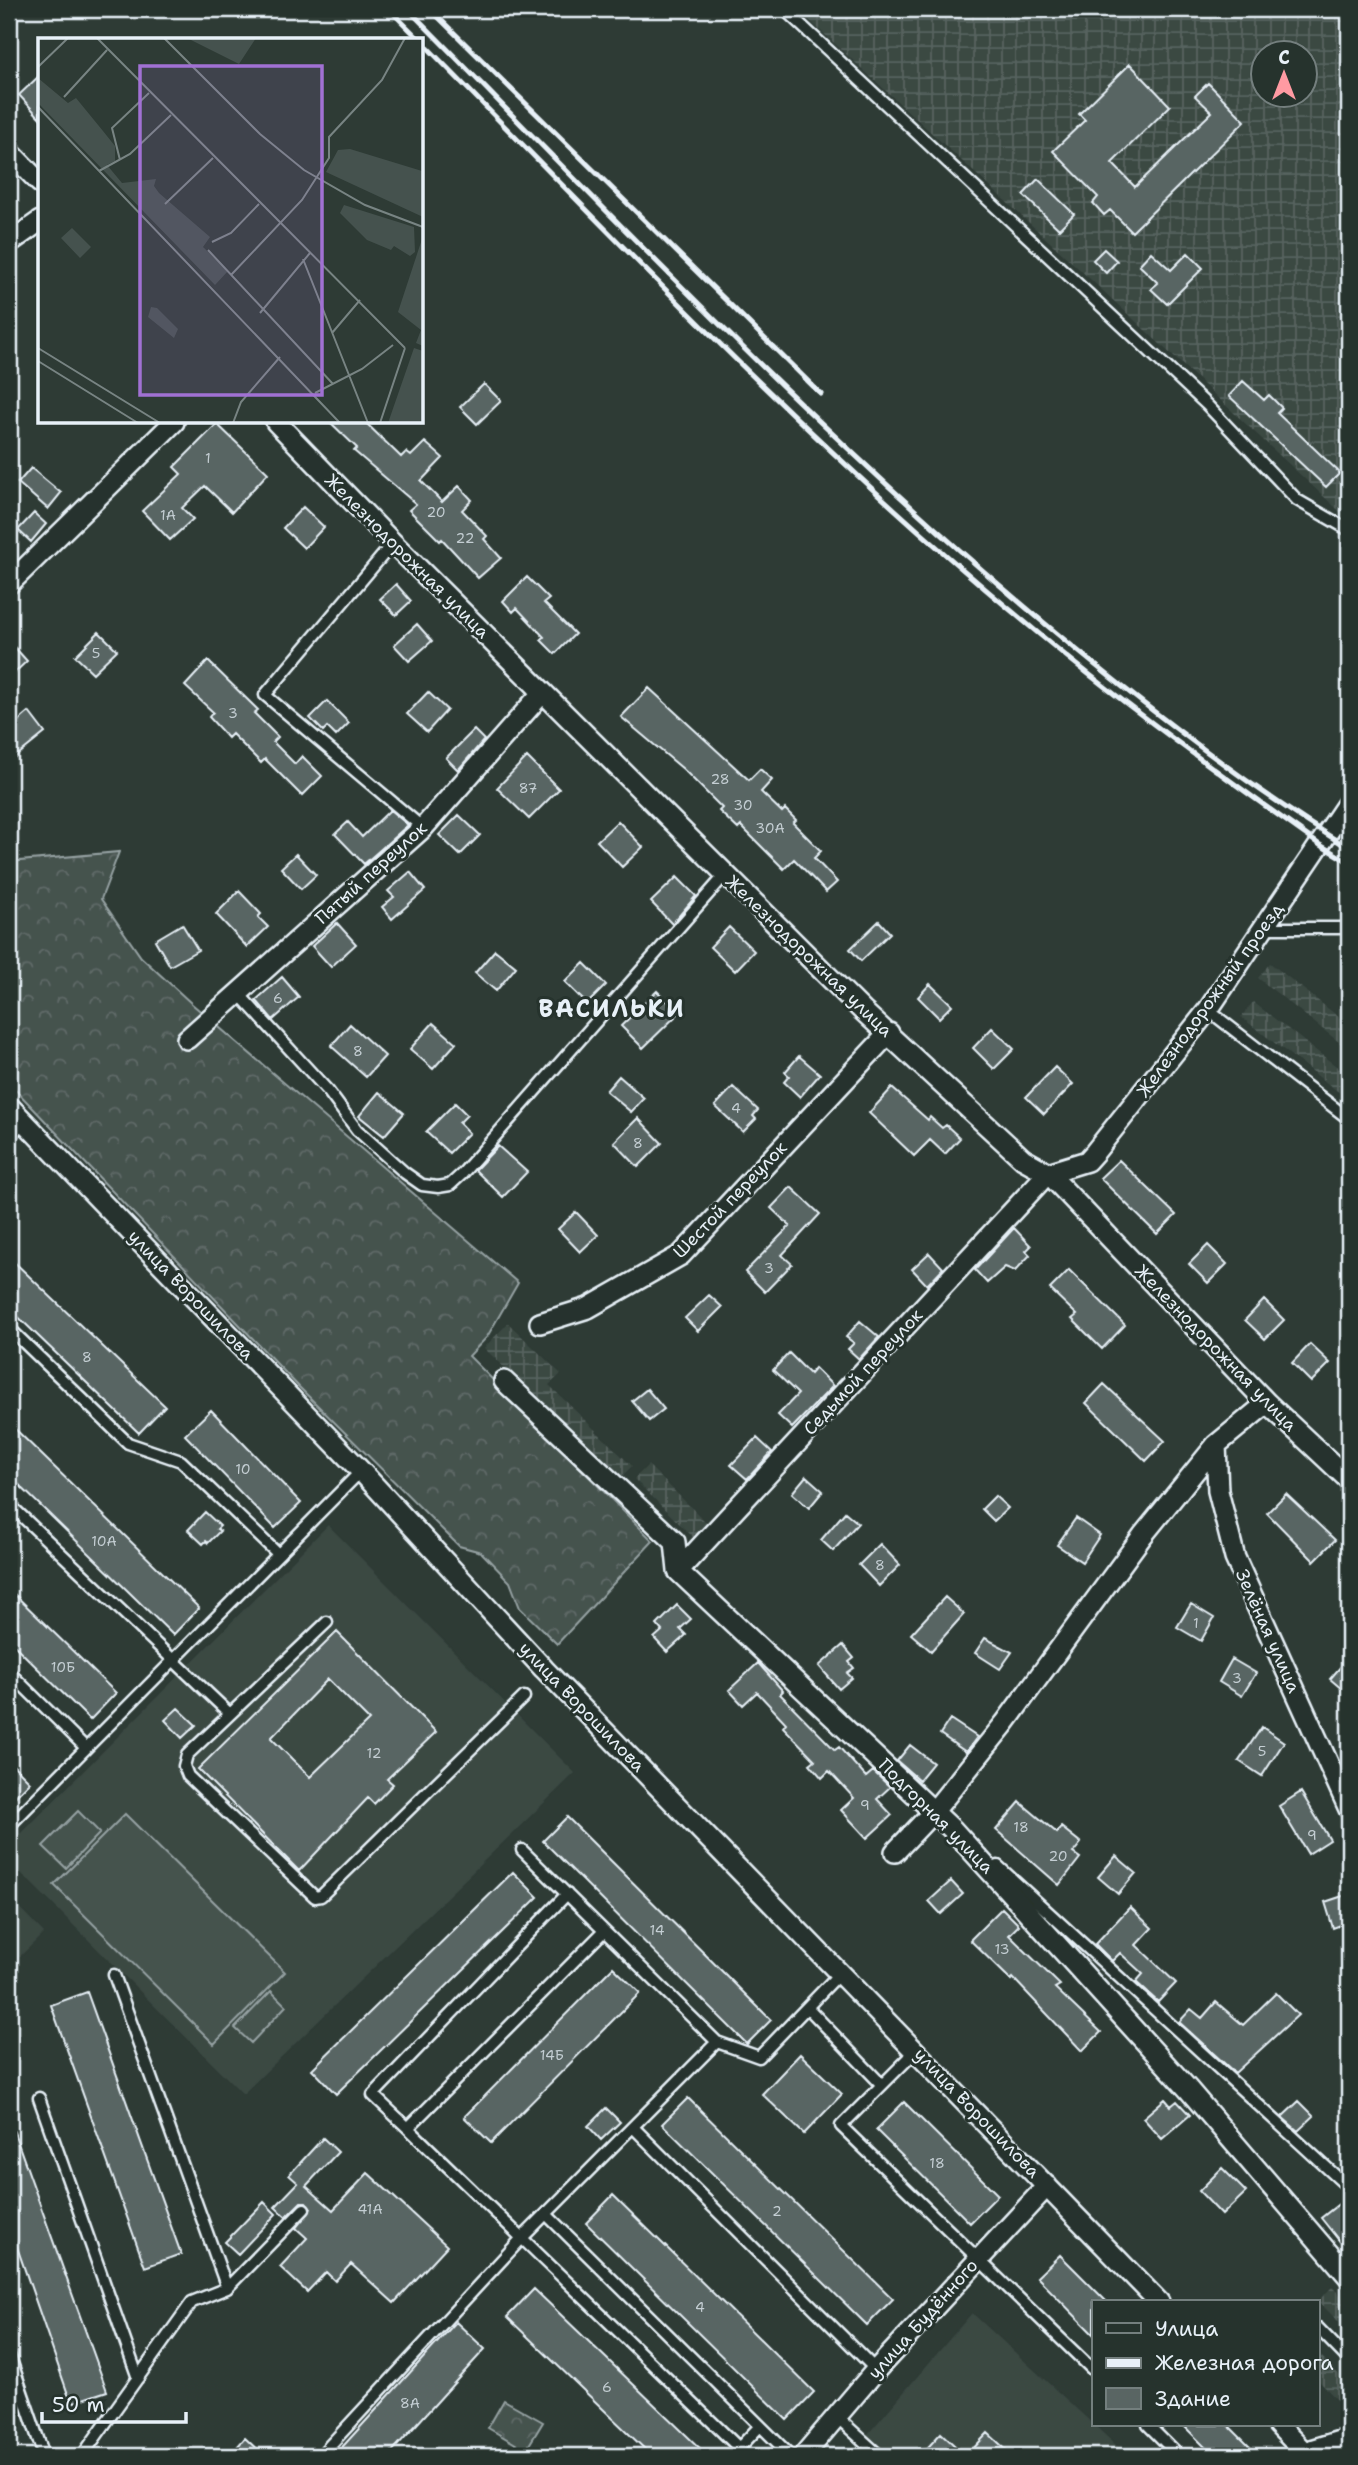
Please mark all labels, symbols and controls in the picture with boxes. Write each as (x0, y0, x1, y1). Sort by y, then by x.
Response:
inset map (38, 38, 424, 424)
north arrow (1250, 38, 1320, 108)
text: С (1278, 45, 1290, 70)
house number: 1 (205, 449, 211, 467)
street label: Железнодорожная улица (319, 468, 495, 644)
house number: 20 (426, 503, 446, 521)
house number: 1А (160, 506, 176, 524)
house number: 22 (456, 529, 474, 547)
house number: 5 (92, 644, 100, 662)
house number: 3 (228, 704, 238, 722)
house number: 28 (710, 770, 730, 788)
house number: 87 (519, 779, 537, 797)
house number: 30 (733, 796, 753, 814)
street label: Пятый переулок (310, 816, 432, 930)
house number: 30А (755, 819, 785, 837)
street label: Железнодорожная улица (720, 870, 898, 1042)
street label: Железнодорожный проезд (1131, 897, 1289, 1102)
house number: 6 (273, 989, 283, 1007)
district label: ВАСИЛЬКИ (538, 993, 686, 1025)
house number: 8 (353, 1042, 363, 1060)
house number: 4 (731, 1099, 741, 1117)
house number: 8 (633, 1134, 643, 1152)
street label: Шестой переулок (668, 1136, 792, 1264)
street label: улица Ворошилова (123, 1225, 259, 1365)
house number: 3 (764, 1259, 774, 1277)
street label: Железнодорожная улица (1130, 1259, 1302, 1437)
street label: Седьмой переулок (798, 1303, 928, 1440)
house number: 8 (82, 1348, 92, 1366)
house number: 10 (235, 1460, 251, 1478)
house number: 10А (91, 1532, 117, 1550)
house number: 8 (875, 1556, 885, 1574)
street label: Зелёная улица (1230, 1565, 1306, 1697)
house number: 1 (1193, 1614, 1199, 1632)
street label: улица Ворошилова (514, 1637, 650, 1777)
house number: 10Б (51, 1658, 75, 1676)
house number: 3 (1232, 1669, 1242, 1687)
house number: 5 (1258, 1742, 1266, 1760)
house number: 12 (367, 1744, 381, 1762)
street label: Подгорная улица (873, 1753, 999, 1879)
house number: 9 (860, 1796, 870, 1814)
house number: 18 (1013, 1818, 1029, 1836)
house number: 9 (1307, 1826, 1317, 1844)
house number: 20 (1048, 1847, 1068, 1865)
house number: 14 (649, 1921, 665, 1939)
house number: 13 (995, 1940, 1009, 1958)
street label: улица Ворошилова (909, 2043, 1045, 2183)
house number: 14Б (540, 2046, 564, 2064)
house number: 18 (929, 2154, 945, 2172)
house number: 41А (357, 2200, 383, 2218)
house number: 2 (772, 2202, 782, 2220)
street label: улица Будённого (863, 2254, 983, 2384)
house number: 4 (695, 2298, 705, 2316)
legend (1092, 2300, 1320, 2426)
text: Улица (1155, 2315, 1218, 2343)
text: Железная дорога (1155, 2349, 1334, 2377)
house number: 6 (602, 2378, 612, 2396)
scale bar (42, 2381, 186, 2425)
text: Здание (1155, 2385, 1231, 2413)
text: 50 m (52, 2391, 105, 2419)
house number: 8А (400, 2394, 420, 2412)

